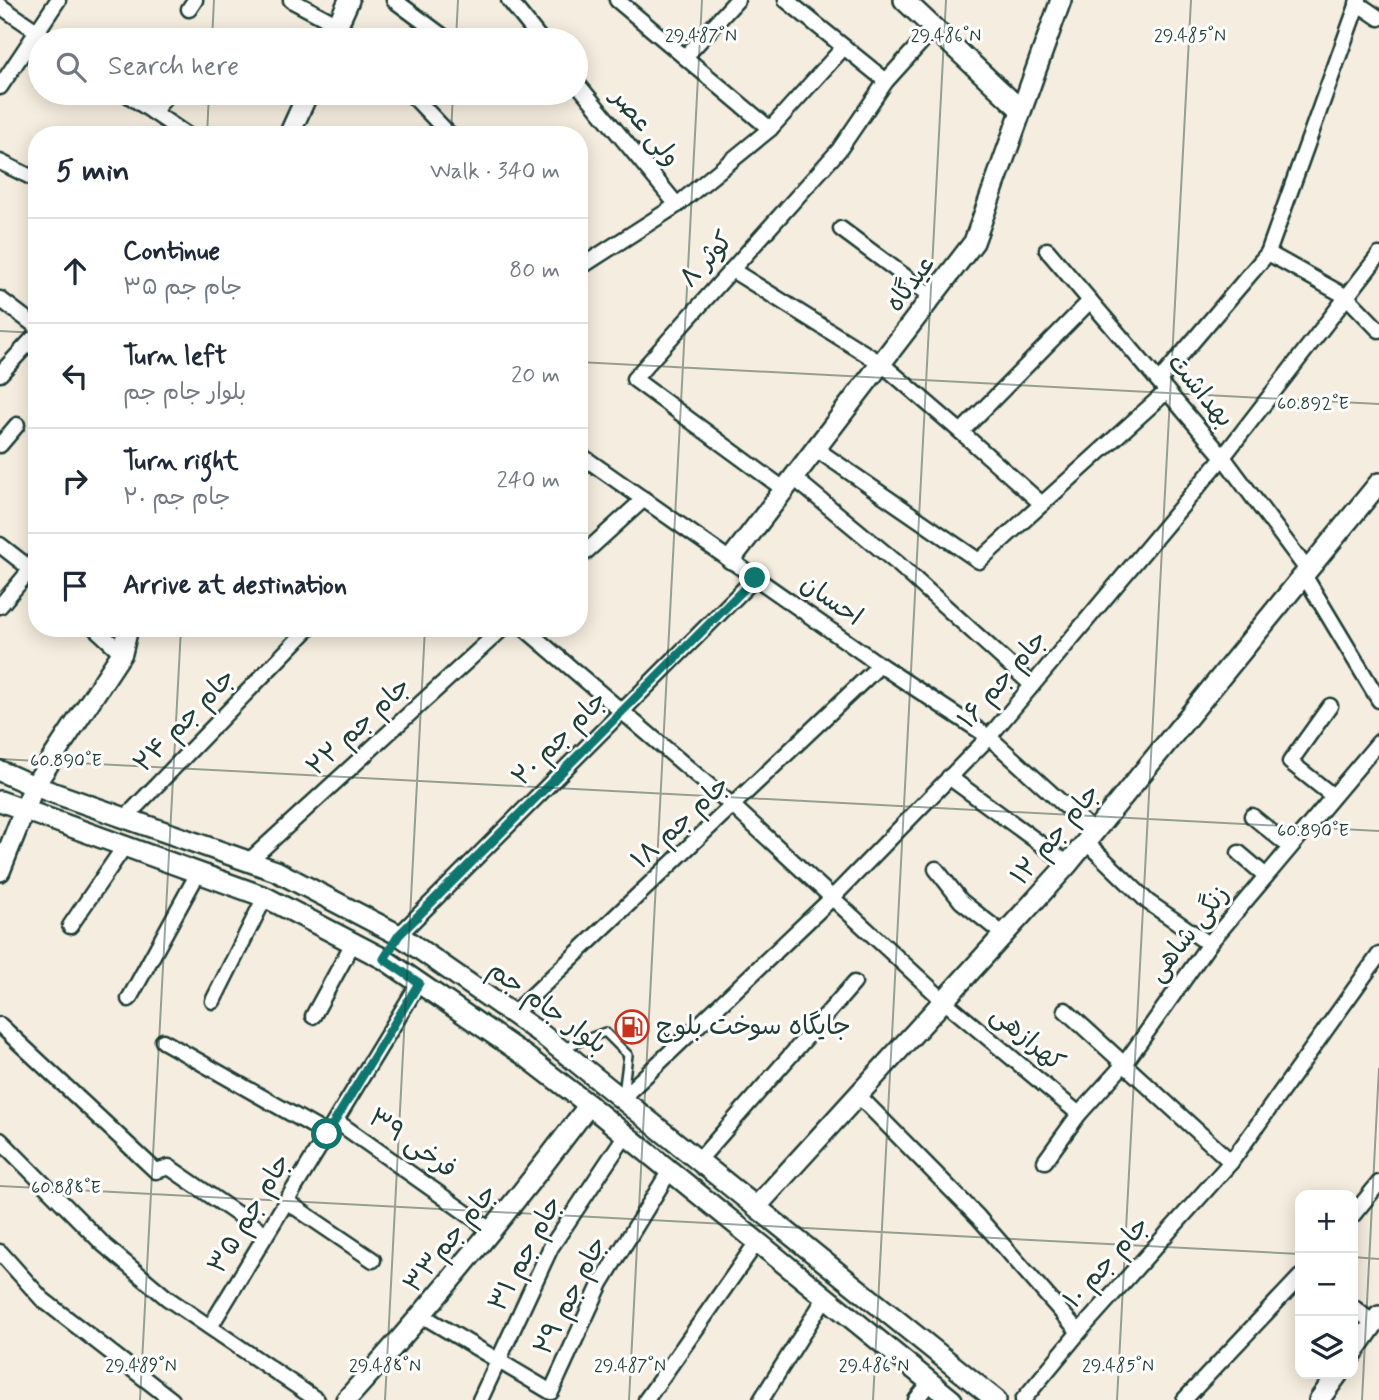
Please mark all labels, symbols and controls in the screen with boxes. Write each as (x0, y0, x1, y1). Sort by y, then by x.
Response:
text: 29.487°N (665, 24, 737, 48)
text: 29.486°N (911, 24, 981, 48)
text: 29.485°N (1154, 24, 1226, 48)
search box (28, 28, 588, 105)
icon: search (52, 48, 90, 86)
text: Search here (108, 50, 239, 84)
street label: ولی عصر (602, 80, 687, 174)
text: 5 min (56, 152, 130, 191)
text: Walk · 340 m (430, 157, 560, 187)
street label: کوثر ۸ (673, 225, 741, 295)
text: Continue (123, 235, 220, 269)
street label: عیدگاه (879, 249, 943, 319)
icon: ahead (56, 252, 94, 290)
text: 80 m (509, 256, 560, 286)
text: جام جم ۳۵ (123, 273, 242, 303)
text: Turn left (123, 340, 227, 374)
street label: بهداشت (1159, 347, 1241, 435)
icon: left (56, 357, 94, 395)
text: 20 m (511, 361, 560, 391)
text: بلوار جام جم (123, 378, 246, 408)
text: 60.892°E (1277, 392, 1349, 416)
text: Turn right (123, 445, 239, 479)
icon: right (56, 462, 94, 500)
text: 240 m (496, 466, 560, 496)
text: جام جم ۲۰ (123, 483, 230, 513)
route end (739, 562, 770, 593)
icon: arrive (56, 567, 94, 605)
street label: احسان (793, 567, 869, 635)
text: Arrive at destination (123, 569, 347, 603)
street label: جام جم ۱۶ (951, 623, 1056, 737)
street label: جام جم ۲۴ (127, 662, 244, 781)
street label: جام جم ۲۲ (300, 670, 419, 785)
street label: جام جم ۲۰ (505, 684, 616, 795)
text: 60.890°E (30, 749, 102, 773)
street label: جام جم ۱۸ (624, 769, 738, 878)
street label: جام جم ۱۲ (1004, 777, 1109, 893)
text: 60.890°E (1277, 819, 1349, 843)
street label: زنگی شاهی (1141, 879, 1237, 989)
street label: بلوار جام جم (480, 953, 613, 1064)
street label: کهرازهی (983, 998, 1071, 1080)
fuel station icon: جایگاه سوخت بلوچ (613, 1008, 651, 1046)
place label: جایگاه سوخت بلوچ (656, 1010, 851, 1044)
street label: فرخی ۳۹ (361, 1101, 463, 1187)
route start (311, 1118, 342, 1149)
street label: جام جم ۳۵ (201, 1148, 300, 1281)
text: 60.888°E (31, 1176, 101, 1200)
street label: جام جم۳۳ (397, 1177, 506, 1301)
street label: جام جم ۳۱ (481, 1190, 572, 1318)
map controls (1295, 1190, 1358, 1379)
button: + (1295, 1190, 1358, 1253)
street label: جام جم ۱۰ (1056, 1210, 1158, 1317)
street label: جام جم ۲۹ (526, 1231, 616, 1362)
button: − (1295, 1253, 1358, 1316)
button: layers (1295, 1316, 1358, 1379)
text: 29.489°N (105, 1354, 177, 1378)
text: 29.488°N (349, 1354, 421, 1378)
text: 29.487°N (594, 1354, 666, 1378)
text: 29.486°N (839, 1354, 909, 1378)
text: 29.485°N (1082, 1354, 1154, 1378)

